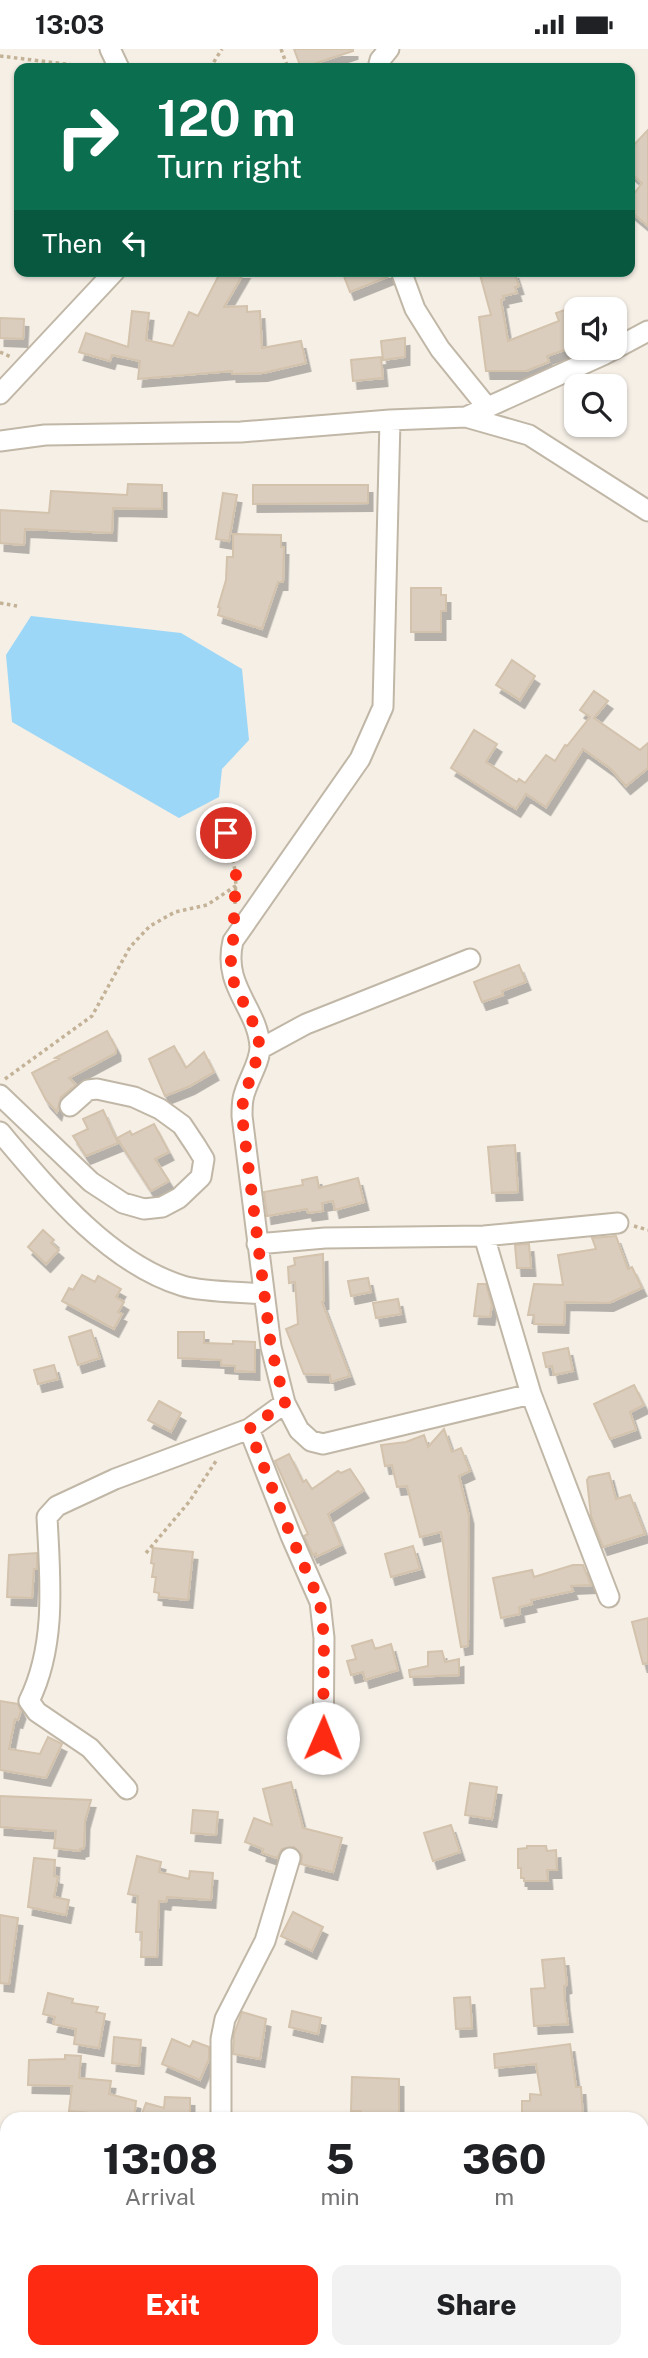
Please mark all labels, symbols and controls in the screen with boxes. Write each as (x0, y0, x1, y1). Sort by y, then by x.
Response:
text: 13:03 (35, 9, 104, 40)
text: 120 m (157, 89, 296, 147)
icon: right (42, 91, 133, 182)
text: Turn right (157, 148, 302, 185)
icon: left (116, 224, 154, 262)
text: Then (42, 228, 102, 259)
map controls (564, 297, 627, 437)
button: sound (564, 297, 627, 360)
button: search (564, 374, 627, 437)
pin (196, 803, 256, 863)
icon: arrive (207, 814, 245, 852)
position arrow (286, 1701, 360, 1775)
text: 13:08 (102, 2134, 218, 2183)
text: 5 (325, 2134, 354, 2183)
text: 360 (462, 2134, 547, 2183)
text: Arrival (125, 2183, 196, 2210)
text: min (320, 2183, 359, 2210)
text: m (494, 2183, 514, 2210)
button: Exit (28, 2265, 318, 2345)
button: Share (332, 2265, 621, 2345)

